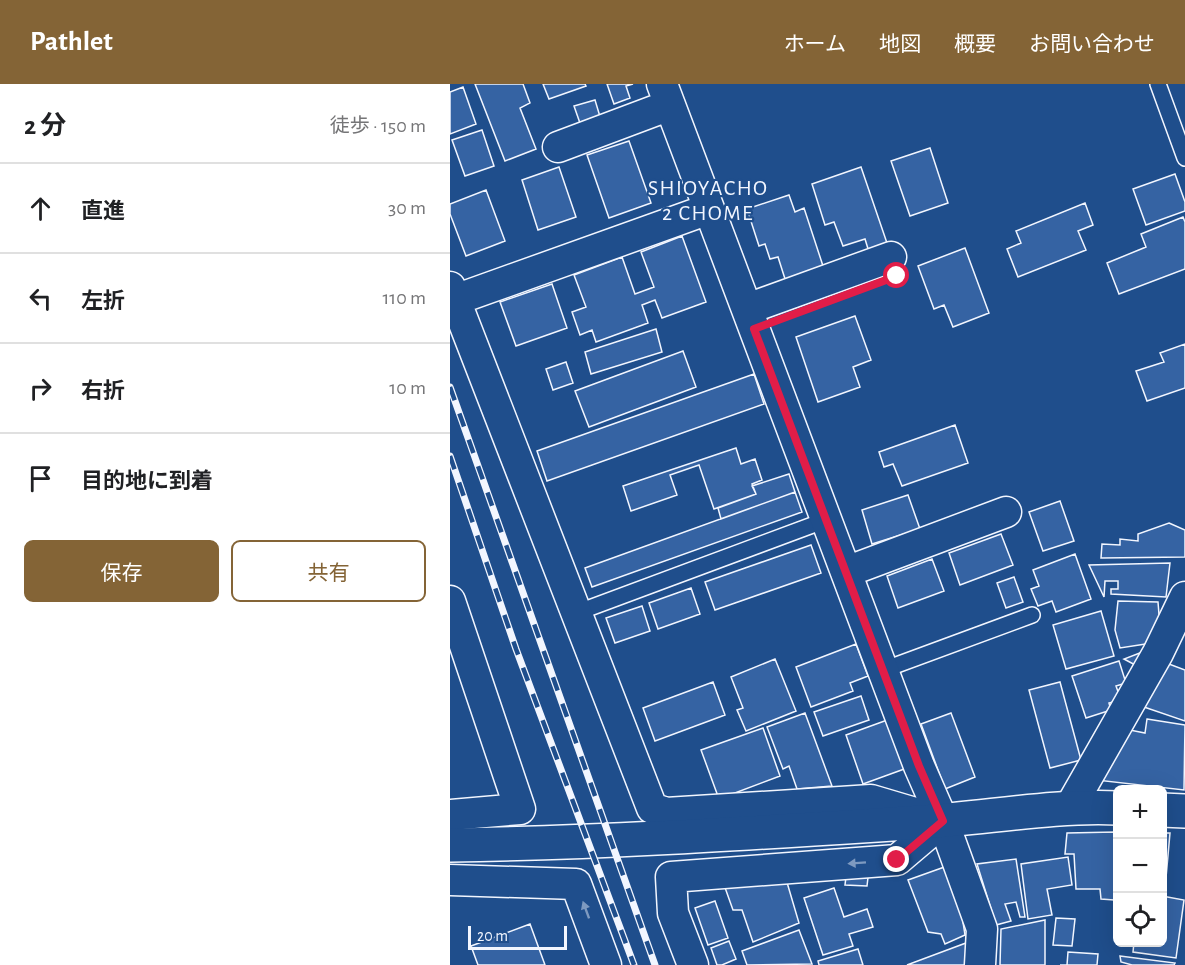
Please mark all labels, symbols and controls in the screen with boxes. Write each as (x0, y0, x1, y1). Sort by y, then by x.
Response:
text: Pathlet (30, 28, 113, 56)
text: ホーム (784, 34, 846, 55)
text: 地図 (879, 34, 921, 55)
text: 概要 (954, 34, 996, 55)
text: お問い合わせ (1029, 34, 1155, 55)
text: 2 分 (24, 113, 66, 139)
text: 徒歩 · 150 m (330, 116, 426, 136)
district label: SHIOYACHO 2 CHOME (648, 177, 768, 224)
icon: ahead (24, 192, 57, 225)
text: 30 m (388, 198, 426, 218)
text: 直進 (81, 200, 125, 222)
route start (883, 262, 909, 288)
icon: left (24, 282, 57, 315)
text: 110 m (382, 288, 426, 308)
text: 左折 (81, 290, 125, 312)
icon: right (24, 372, 57, 405)
text: 10 m (389, 378, 426, 398)
text: 右折 (81, 380, 125, 402)
icon: arrive (24, 462, 57, 495)
text: 目的地に到着 (81, 470, 213, 492)
button: 保存 (24, 540, 219, 602)
button: 共有 (231, 540, 426, 602)
map controls (1113, 785, 1167, 947)
button: + (1113, 785, 1167, 839)
button: − (1113, 839, 1167, 893)
route end (883, 846, 909, 872)
one-way arrow (847, 858, 866, 868)
button: locate (1113, 893, 1167, 947)
one-way arrow (580, 901, 590, 919)
scale bar (468, 923, 567, 950)
text: 20 m (477, 928, 508, 944)

